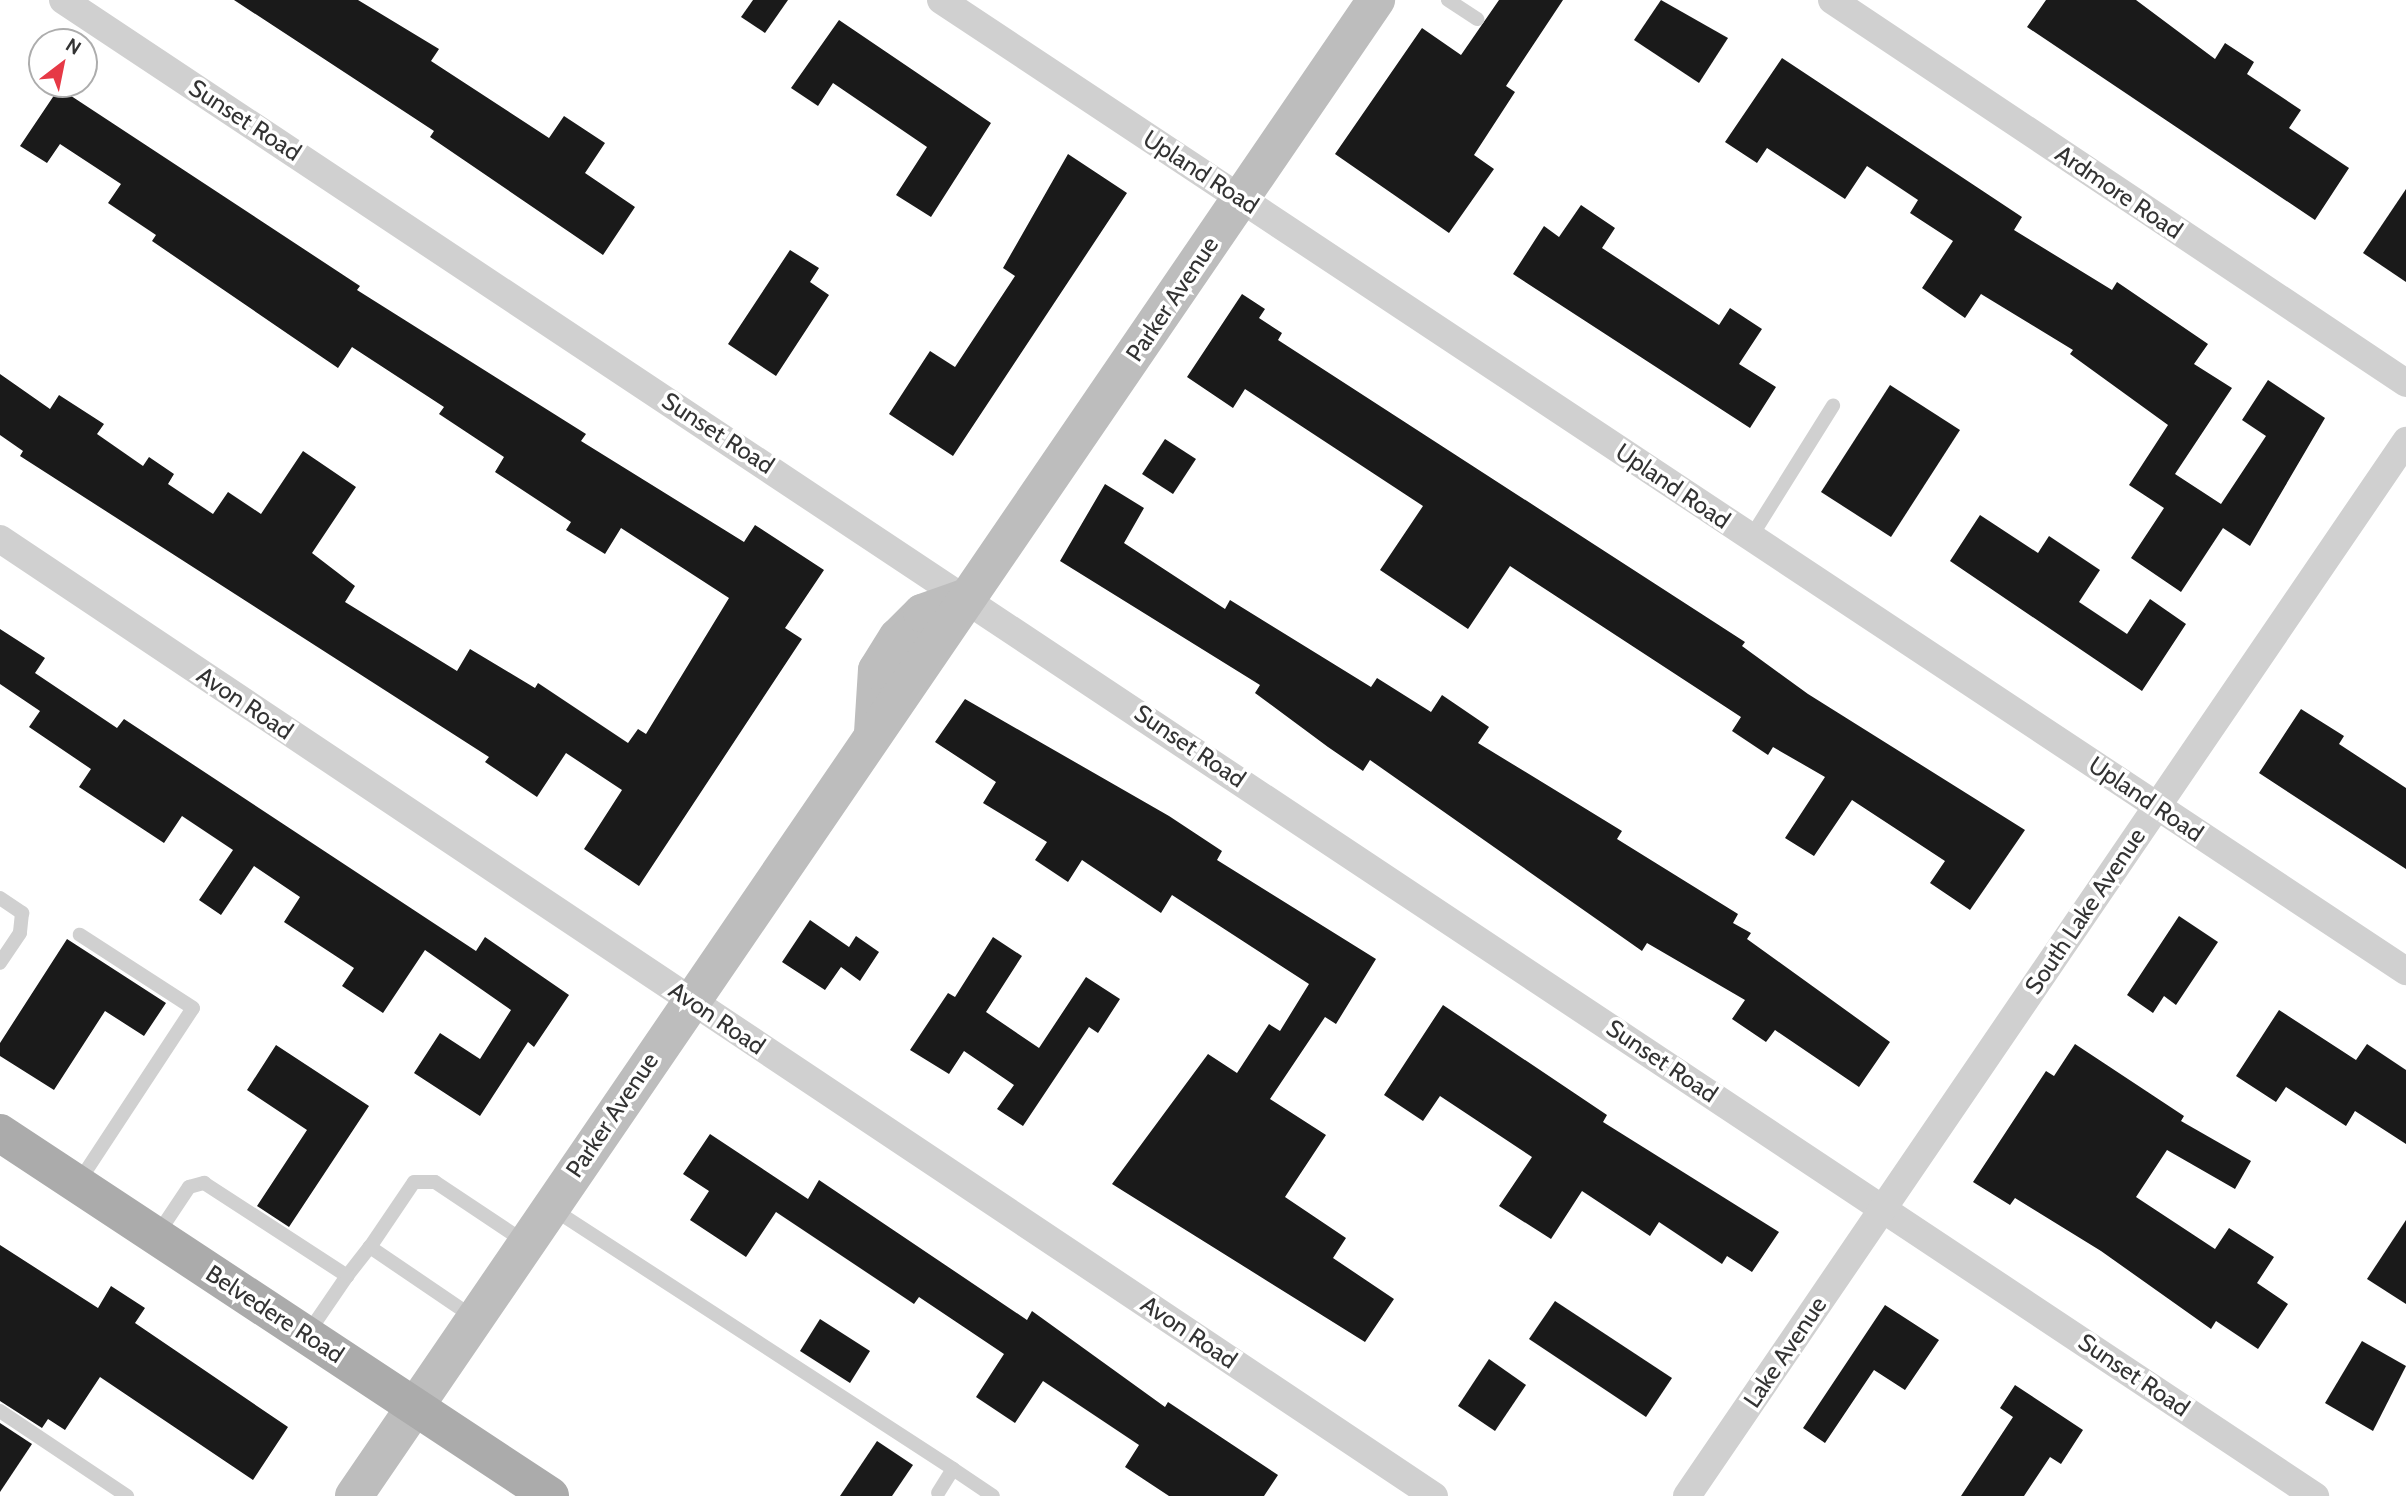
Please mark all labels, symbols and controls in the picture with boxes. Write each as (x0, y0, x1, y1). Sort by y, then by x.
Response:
north arrow (28, 28, 98, 98)
text: N (62, 33, 85, 60)
street label: Sunset Road (184, 73, 306, 167)
street label: Upland Road (1138, 124, 1264, 220)
street label: Ardmore Road (2050, 139, 2188, 245)
street label: Parker Avenue (1120, 231, 1224, 367)
street label: Sunset Road (657, 386, 779, 480)
street label: Upland Road (1610, 437, 1736, 535)
street label: Avon Road (192, 660, 298, 746)
street label: Sunset Road (1129, 698, 1251, 794)
street label: Upland Road (2083, 750, 2209, 848)
street label: South Lake Avenue (2019, 823, 2151, 999)
street label: Avon Road (664, 975, 770, 1061)
street label: Sunset Road (1601, 1013, 1723, 1109)
street label: Parker Avenue (560, 1047, 664, 1183)
street label: Belvedere Road (201, 1259, 349, 1369)
street label: Avon Road (1136, 1289, 1242, 1375)
street label: Lake Avenue (1737, 1291, 1833, 1413)
street label: Sunset Road (2073, 1327, 2195, 1423)

